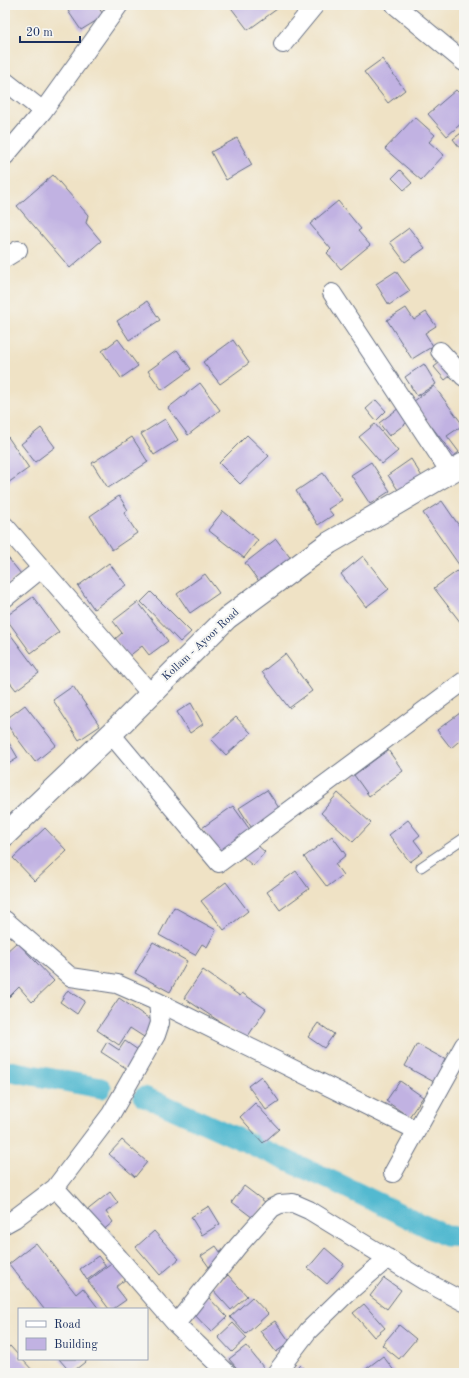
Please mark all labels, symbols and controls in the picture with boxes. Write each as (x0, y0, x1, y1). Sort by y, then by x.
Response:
scale bar (20, 18, 80, 44)
text: 20 m (26, 27, 53, 39)
street label: Kollam - Ayoor Road (161, 607, 242, 683)
legend (18, 1308, 148, 1360)
text: Road (54, 1319, 81, 1331)
text: Building (54, 1339, 98, 1351)

